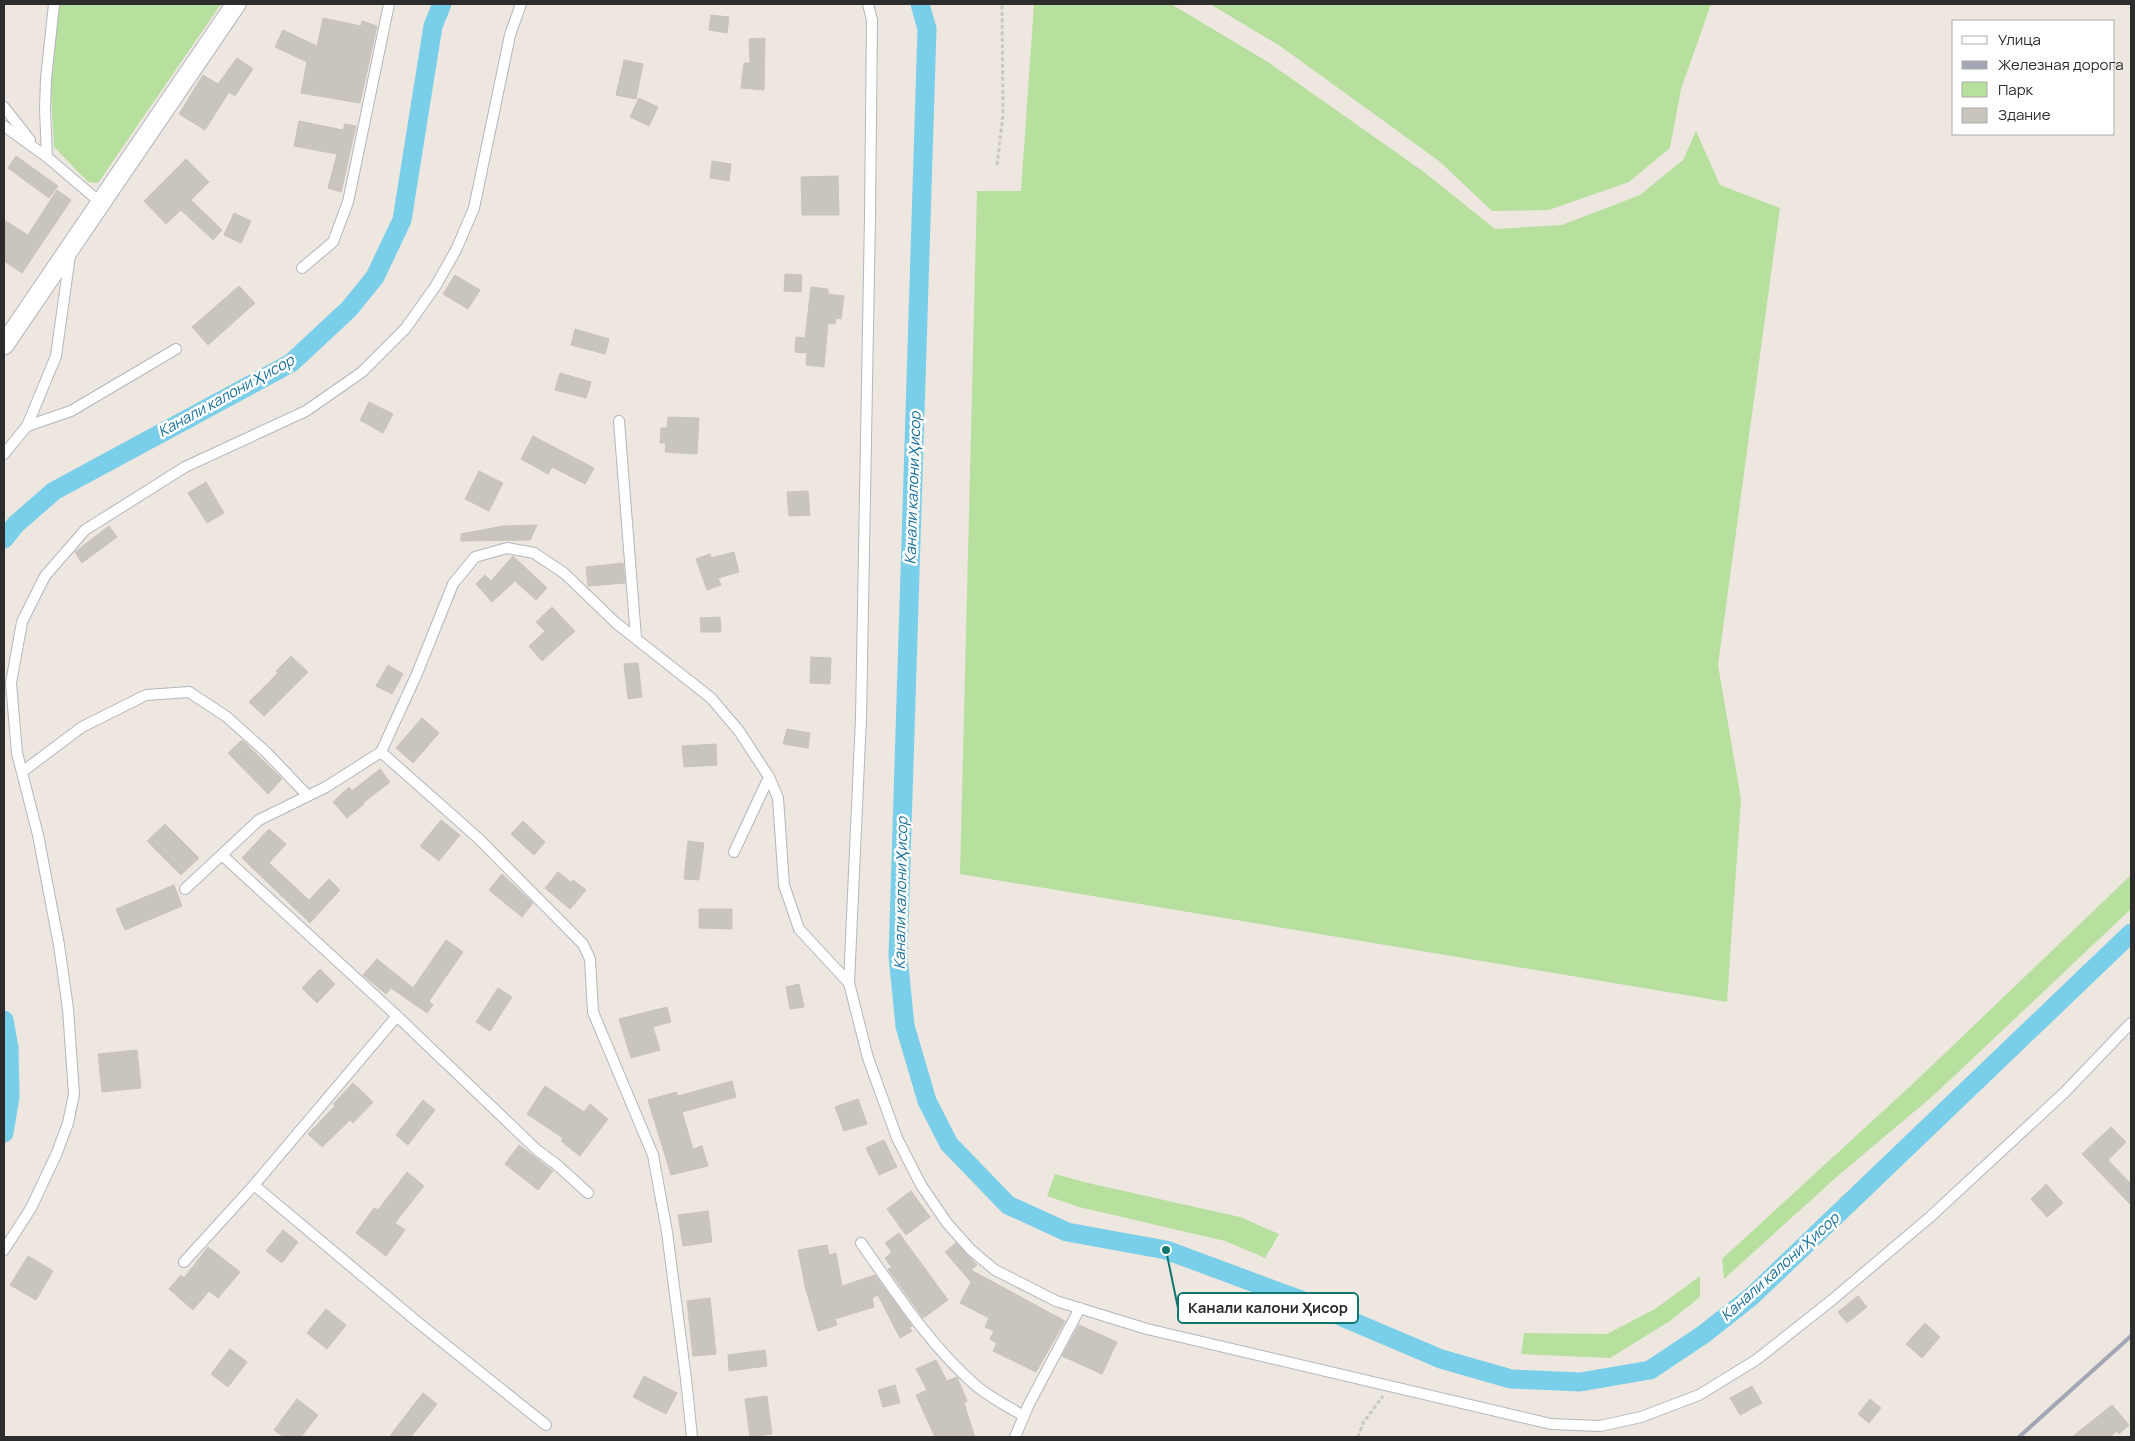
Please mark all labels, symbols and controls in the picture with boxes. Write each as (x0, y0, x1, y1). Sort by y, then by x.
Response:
legend (1952, 20, 2115, 135)
text: Улица (1998, 29, 2041, 50)
text: Железная дорога (1998, 54, 2123, 75)
text: Парк (1998, 79, 2034, 100)
text: Здание (1998, 104, 2051, 125)
water label: Канали калони Ҳисор (154, 349, 299, 442)
water label: Канали калони Ҳисор (899, 410, 926, 565)
water label: Канали калони Ҳисор (889, 815, 912, 969)
water label: Канали калони Ҳисор (1716, 1207, 1844, 1326)
callout: Канали калони Ҳисор (1178, 1293, 1358, 1323)
text: Канали калони Ҳисор (1188, 1297, 1348, 1318)

